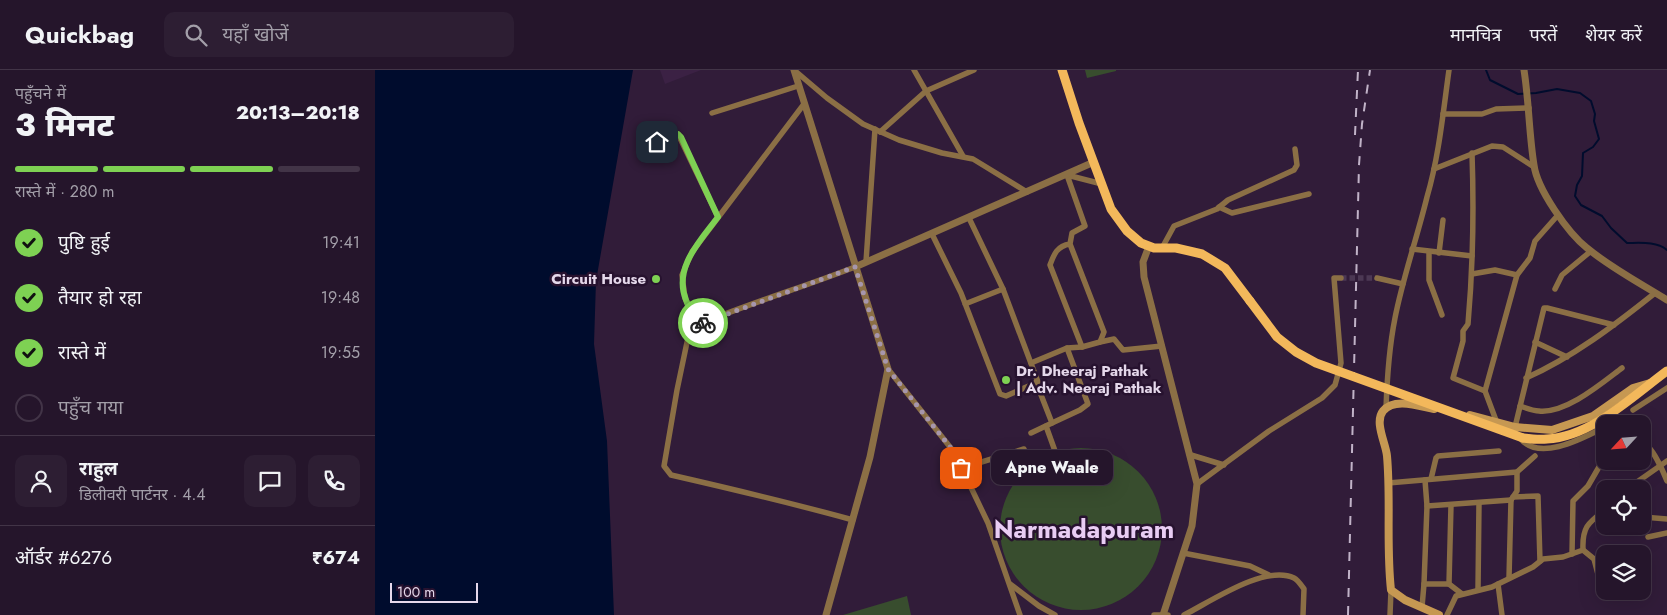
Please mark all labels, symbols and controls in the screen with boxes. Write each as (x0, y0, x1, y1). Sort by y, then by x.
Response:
search box (164, 12, 514, 57)
text: Quickbag (25, 17, 134, 52)
icon: search (182, 21, 210, 49)
text: यहाँ खोजें (222, 21, 289, 48)
text: मानचित्र (1450, 22, 1502, 48)
text: परतें (1530, 22, 1557, 48)
text: शेयर करें (1585, 22, 1642, 48)
text: पहुँचने में (15, 82, 66, 105)
text: 20:13–20:18 (236, 99, 360, 126)
text: 3 मिनट (15, 102, 114, 148)
pin (636, 121, 678, 163)
icon: home (643, 128, 671, 156)
text: रास्ते में · 280 m (15, 180, 115, 203)
icon: check (15, 229, 43, 257)
text: पुष्टि हुई (58, 229, 110, 256)
text: 19:41 (322, 231, 360, 254)
place label: Circuit House (551, 268, 646, 290)
marker: Circuit House (650, 273, 662, 285)
icon: check (15, 284, 43, 312)
text: तैयार हो रहा (58, 284, 142, 311)
text: 19:48 (321, 286, 360, 309)
courier (678, 298, 728, 348)
icon: bike (689, 309, 717, 337)
icon: check (15, 339, 43, 367)
text: रास्ते में (58, 339, 106, 366)
text: 19:55 (321, 341, 360, 364)
place label: Dr. Dheeraj Pathak | Adv. Neeraj Pathak (1016, 360, 1162, 399)
marker: Dr. Dheeraj Pathak | Adv. Neeraj Pathak (1000, 374, 1012, 386)
text: पहुँच गया (58, 394, 123, 421)
north arrow (1596, 415, 1651, 470)
map controls (1596, 415, 1651, 600)
pin (940, 447, 982, 489)
callout: Apne Waale (991, 450, 1113, 486)
icon: bag (947, 454, 975, 482)
button: person (15, 455, 67, 507)
text: राहुल (79, 455, 118, 482)
button: chat (244, 455, 296, 507)
button: phone (308, 455, 360, 507)
text: Apne Waale (1005, 456, 1099, 479)
button: locate (1596, 480, 1651, 535)
text: डिलीवरी पार्टनर · 4.4 (79, 483, 206, 506)
district label: Narmadapuram (994, 511, 1174, 547)
text: ऑर्डर #6276 (15, 544, 112, 571)
text: ₹674 (312, 544, 360, 571)
button: layers (1596, 545, 1651, 600)
scale bar (390, 580, 477, 603)
text: 100 m (397, 582, 435, 602)

